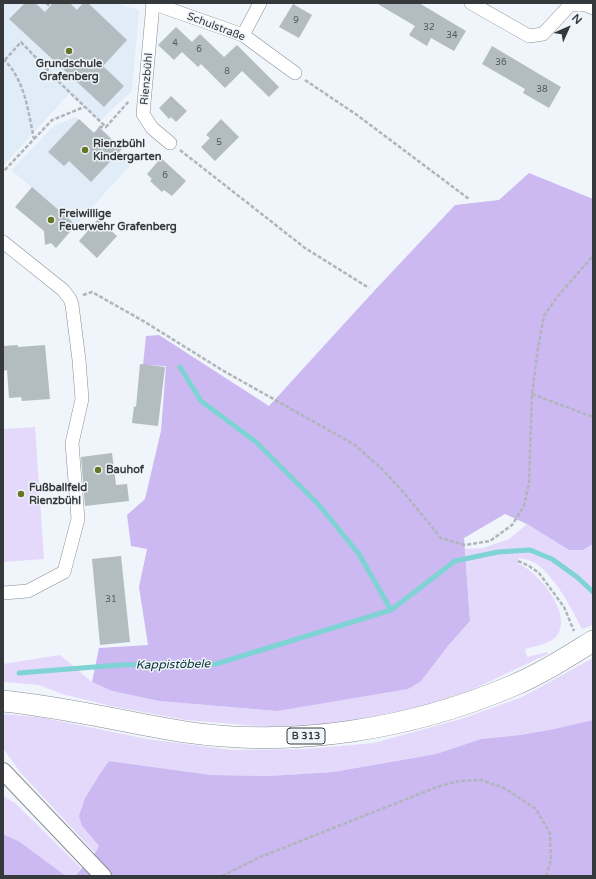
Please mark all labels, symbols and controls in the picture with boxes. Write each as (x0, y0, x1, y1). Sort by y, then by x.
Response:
north arrow (548, 8, 588, 48)
street label: Schulstraße (185, 10, 247, 44)
text: N (569, 11, 585, 27)
house number: 9 (293, 16, 299, 26)
house number: 32 (423, 23, 435, 33)
house number: 34 (446, 31, 458, 41)
house number: 4 (172, 39, 178, 49)
house number: 6 (196, 45, 202, 55)
marker: Grundschule Grafenberg (64, 46, 74, 56)
street label: Rienzbühl (138, 52, 156, 106)
place label: Grundschule Grafenberg (36, 57, 102, 83)
house number: 36 (495, 58, 507, 68)
house number: 8 (224, 67, 230, 77)
house number: 38 (536, 85, 548, 95)
place label: Rienzbühl Kindergarten (93, 137, 161, 163)
house number: 5 (216, 138, 222, 148)
marker: Rienzbühl Kindergarten (80, 145, 90, 155)
house number: 6 (162, 171, 168, 181)
place label: Freiwillige Feuerwehr Grafenberg (59, 207, 177, 233)
marker: Freiwillige Feuerwehr Grafenberg (46, 215, 56, 225)
place label: Bauhof (106, 463, 144, 477)
marker: Bauhof (93, 465, 103, 475)
place label: Fußballfeld Rienzbühl (29, 481, 87, 507)
marker: Fußballfeld Rienzbühl (16, 489, 26, 499)
house number: 31 (105, 595, 117, 605)
water label: Kappistöbele (136, 657, 210, 673)
road number: B 313 (287, 728, 325, 744)

